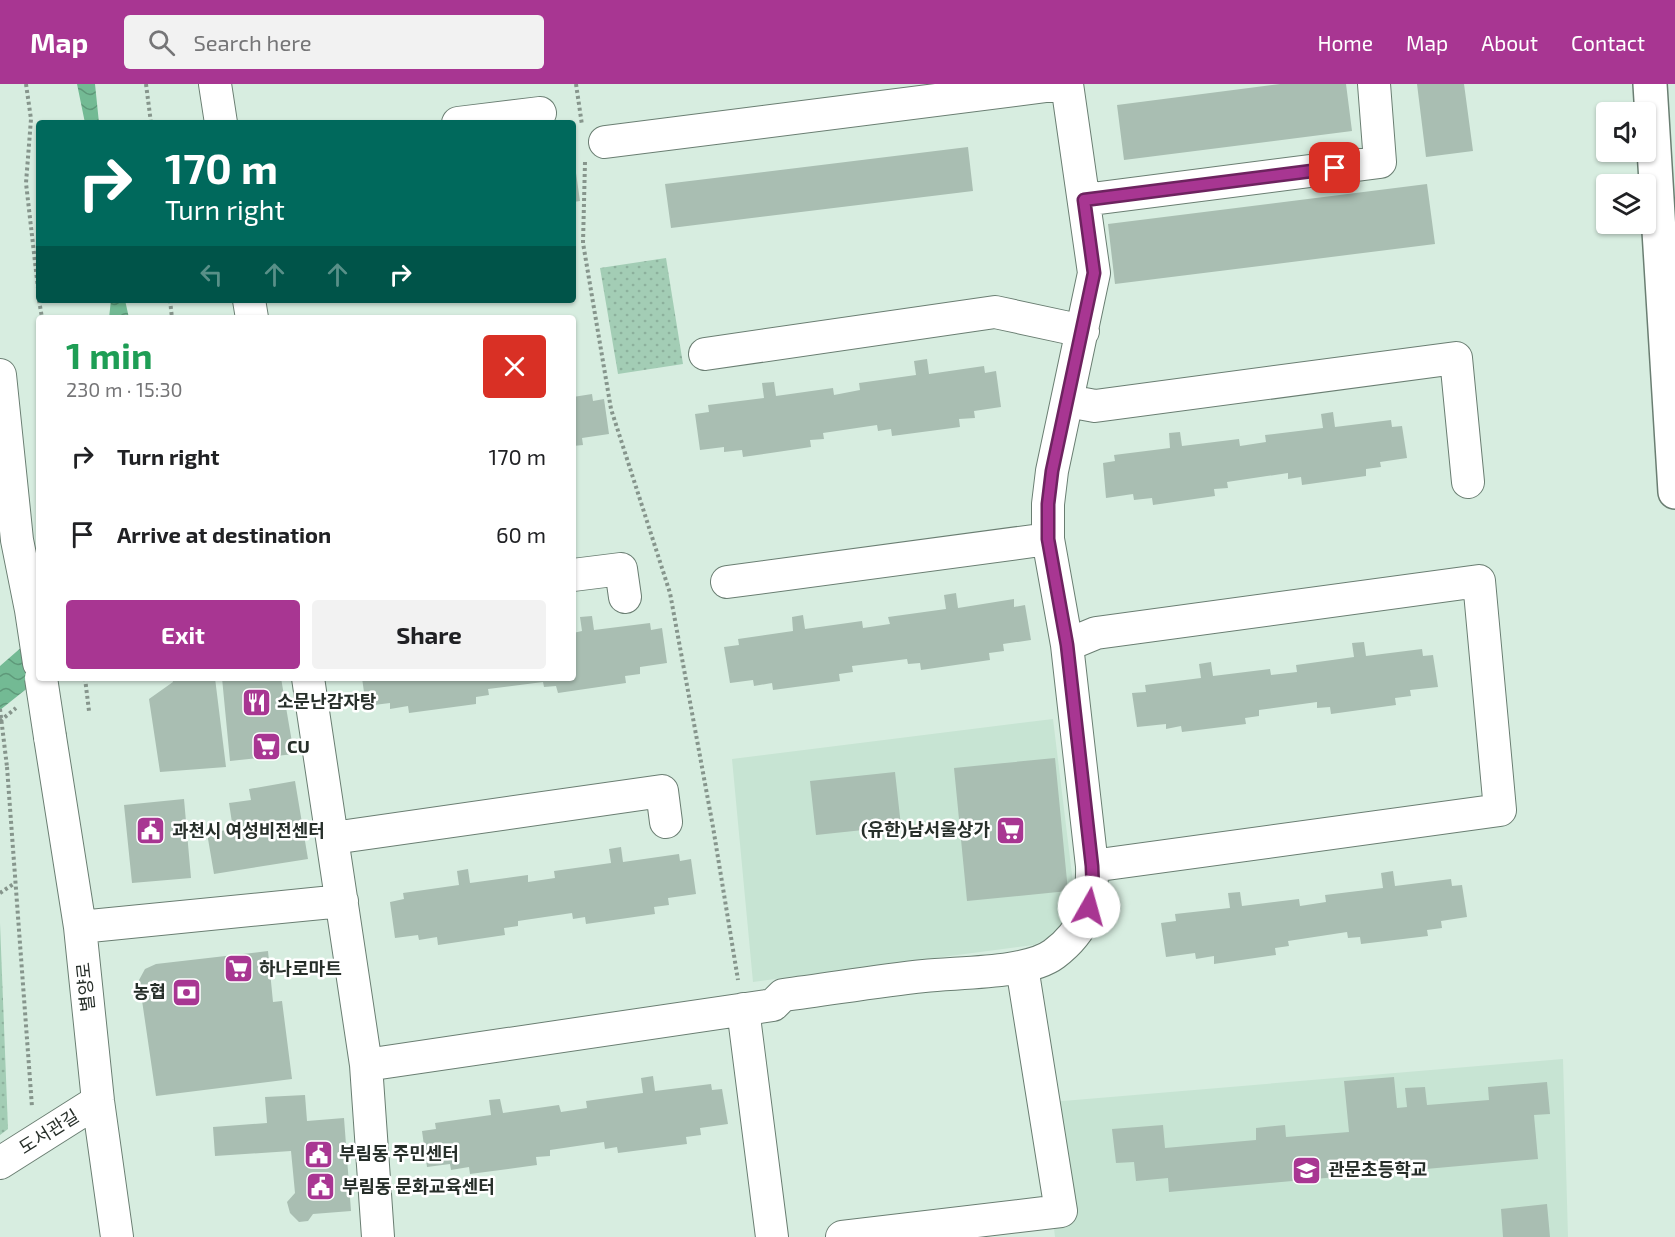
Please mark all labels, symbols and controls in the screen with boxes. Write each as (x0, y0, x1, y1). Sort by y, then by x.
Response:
search box (124, 15, 544, 69)
text: Map (30, 25, 88, 59)
icon: search (145, 26, 178, 59)
text: Search here (193, 29, 312, 55)
text: Home (1317, 30, 1373, 55)
text: Map (1406, 30, 1448, 55)
text: About (1481, 30, 1538, 55)
text: Contact (1571, 30, 1645, 55)
map controls (1596, 102, 1656, 234)
button: sound (1596, 102, 1656, 162)
text: 170 m (165, 142, 278, 192)
pin (1309, 142, 1360, 193)
icon: right (66, 144, 144, 222)
icon: arrive (1318, 151, 1351, 184)
button: layers (1596, 174, 1656, 234)
text: Turn right (165, 193, 285, 225)
icon: left (195, 258, 228, 291)
icon: ahead (258, 258, 291, 291)
icon: ahead (321, 258, 354, 291)
icon: right (384, 258, 417, 291)
text: 1 min (66, 333, 153, 376)
button: close (483, 335, 546, 398)
text: 230 m · 15:30 (66, 377, 183, 401)
icon: right (66, 440, 99, 473)
text: Turn right (117, 443, 219, 469)
text: 170 m (489, 443, 546, 469)
icon: arrive (66, 518, 99, 551)
text: Arrive at destination (117, 521, 331, 547)
text: 60 m (496, 521, 546, 547)
button: Exit (66, 600, 300, 669)
button: Share (312, 600, 546, 669)
restaurant icon: 소문난감자탕 (240, 686, 272, 718)
place label: 소문난감자탕 (277, 690, 377, 712)
supermarket icon: CU (250, 731, 282, 763)
place label: CU (287, 735, 310, 757)
supermarket icon: (유한)남서울상가 (995, 814, 1027, 846)
public building icon: 과천시 여성비전센터 (135, 815, 167, 847)
place label: (유한)남서울상가 (861, 818, 990, 840)
place label: 과천시 여성비전센터 (172, 819, 325, 841)
position arrow (1057, 875, 1121, 939)
supermarket icon: 하나로마트 (222, 953, 254, 985)
place label: 하나로마트 (259, 957, 342, 979)
street label: 별양로 (71, 961, 99, 1013)
bank icon: 농협 (171, 976, 203, 1008)
place label: 농협 (133, 980, 166, 1002)
street label: 도서관길 (15, 1104, 82, 1158)
public building icon: 부림동 주민센터 (302, 1138, 334, 1170)
place label: 부림동 주민센터 (339, 1142, 459, 1164)
school or university icon: 관문초등학교 (1291, 1154, 1323, 1186)
place label: 관문초등학교 (1328, 1158, 1427, 1180)
public building icon: 부림동 문화교육센터 (305, 1171, 337, 1203)
place label: 부림동 문화교육센터 (342, 1175, 495, 1197)

